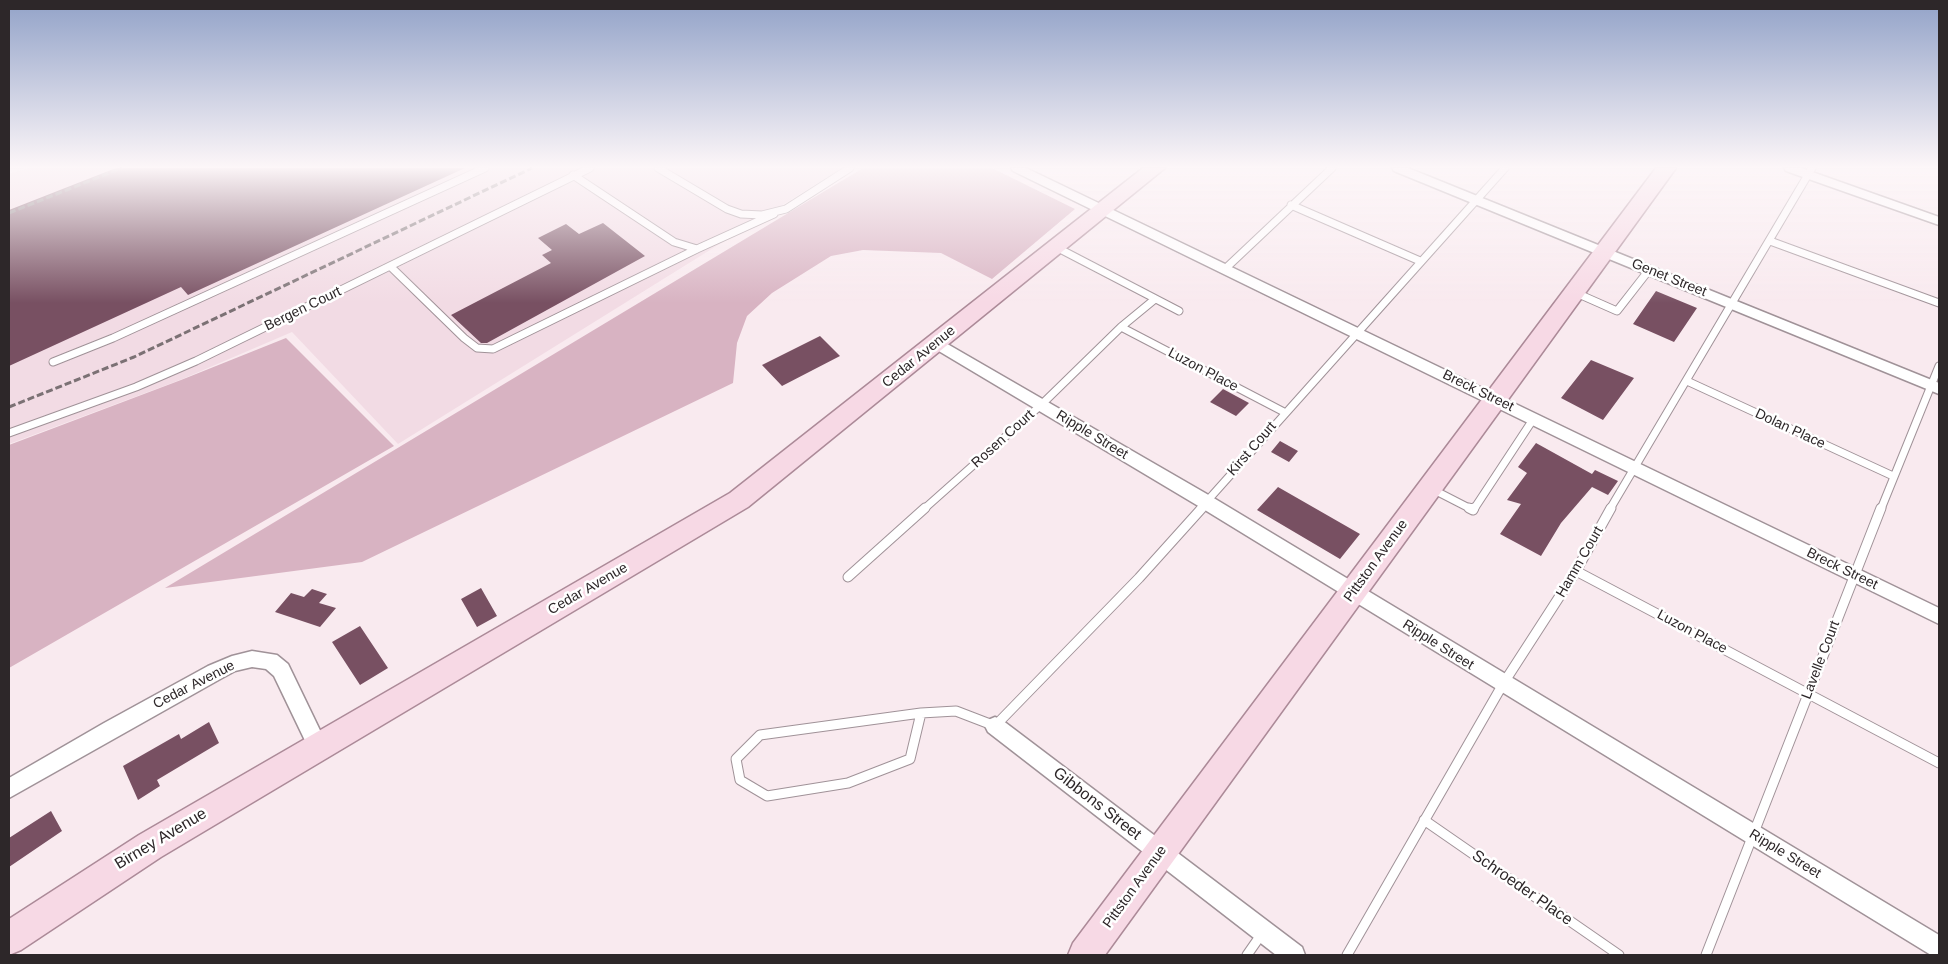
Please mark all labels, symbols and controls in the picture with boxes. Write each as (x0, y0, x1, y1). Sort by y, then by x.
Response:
street label: Genet Street (1629, 255, 1709, 301)
street label: Bergen Court (262, 283, 344, 335)
street label: Cedar Avenue (879, 322, 959, 392)
street label: Luzon Place (1165, 344, 1241, 396)
street label: Breck Street (1440, 367, 1516, 415)
street label: Dolan Place (1752, 405, 1828, 453)
street label: Rosen Court (968, 406, 1038, 472)
street label: Ripple Street (1053, 407, 1131, 463)
street label: Kirst Court (1224, 419, 1280, 479)
street label: Pittston Avenue (1340, 516, 1412, 606)
street label: Hamm Court (1553, 523, 1607, 601)
street label: Breck Street (1804, 545, 1880, 593)
street label: Cedar Avenue (545, 559, 631, 619)
street label: Luzon Place (1654, 606, 1730, 658)
street label: Ripple Street (1399, 616, 1477, 674)
street label: Lavelle Court (1798, 618, 1844, 702)
street label: Cedar Avenue (150, 657, 238, 713)
street label: Gibbons Street (1049, 764, 1145, 844)
street label: Birney Avenue (112, 804, 210, 874)
street label: Ripple Street (1746, 826, 1824, 882)
street label: Pittston Avenue (1099, 842, 1171, 932)
street label: Schroeder Place (1468, 846, 1576, 930)

